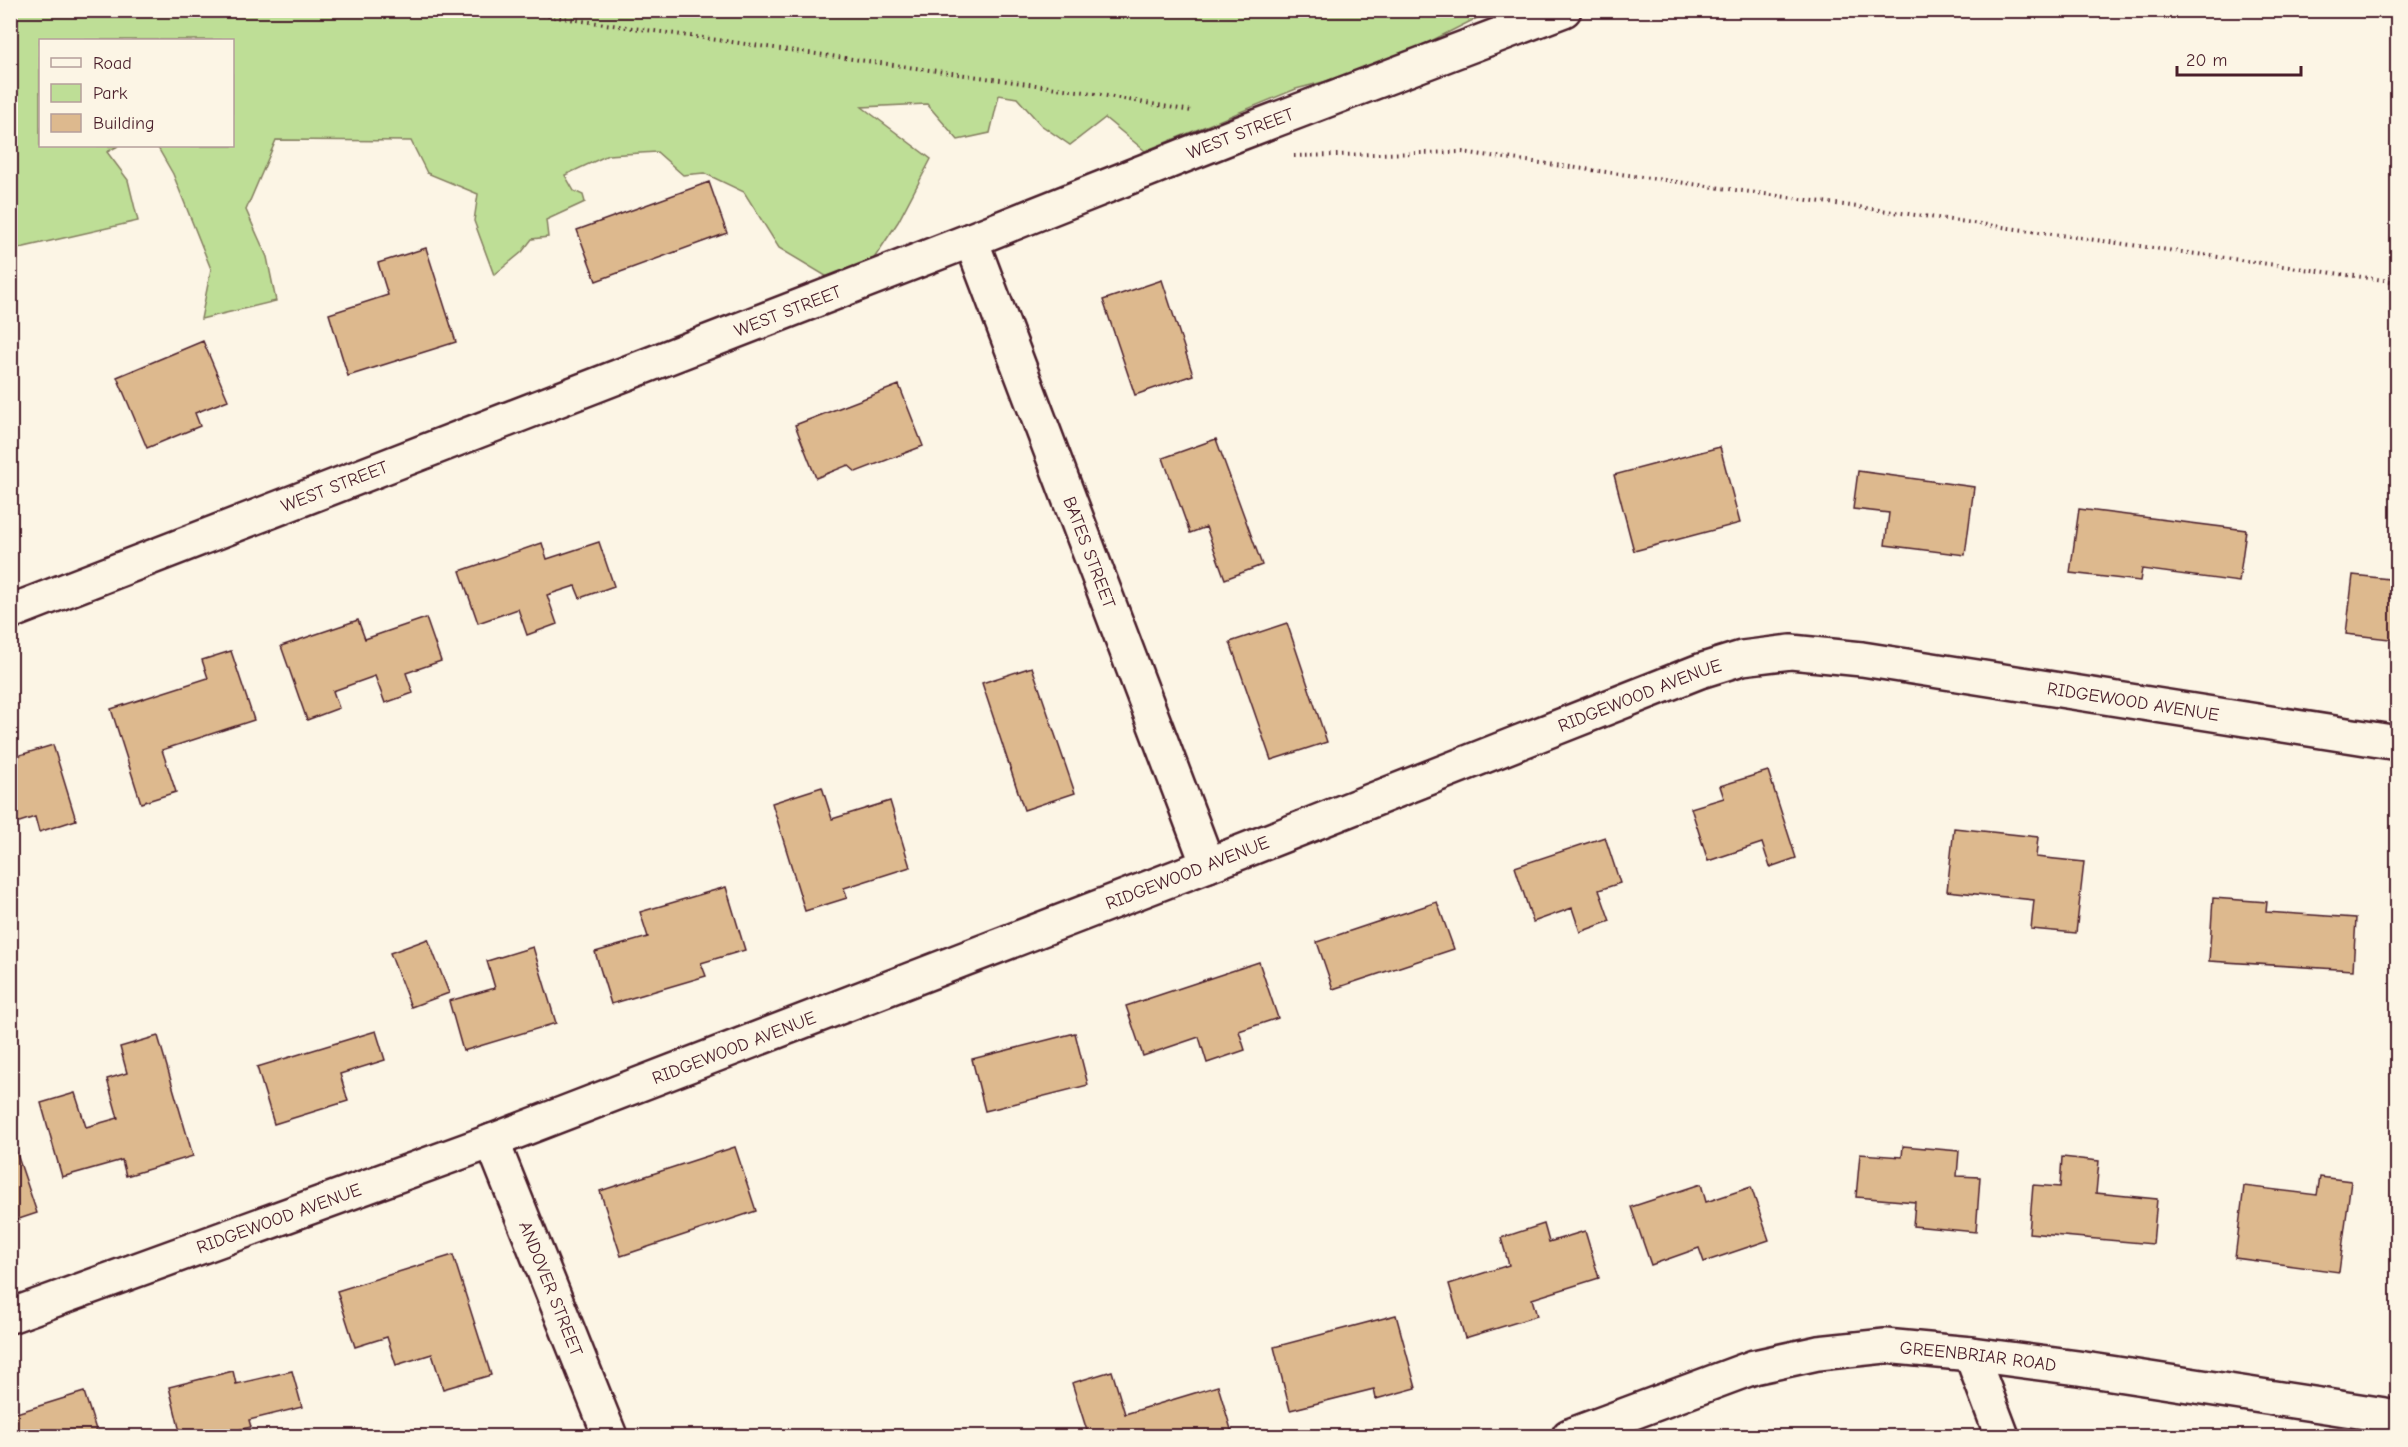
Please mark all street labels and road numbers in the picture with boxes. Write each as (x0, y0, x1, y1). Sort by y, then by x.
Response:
street label: WEST STREET (1184, 104, 1297, 164)
street label: WEST STREET (731, 281, 845, 342)
street label: WEST STREET (278, 456, 392, 517)
street label: BATES STREET (1058, 494, 1120, 612)
street label: RIDGEWOOD AVENUE (1555, 655, 1724, 737)
street label: RIDGEWOOD AVENUE (2046, 678, 2220, 726)
street label: RIDGEWOOD AVENUE (1103, 832, 1272, 914)
street label: RIDGEWOOD AVENUE (649, 1007, 819, 1089)
street label: RIDGEWOOD AVENUE (194, 1179, 364, 1258)
street label: ANDOVER STREET (514, 1218, 587, 1360)
street label: GREENBRIAR ROAD (1899, 1337, 2058, 1376)

